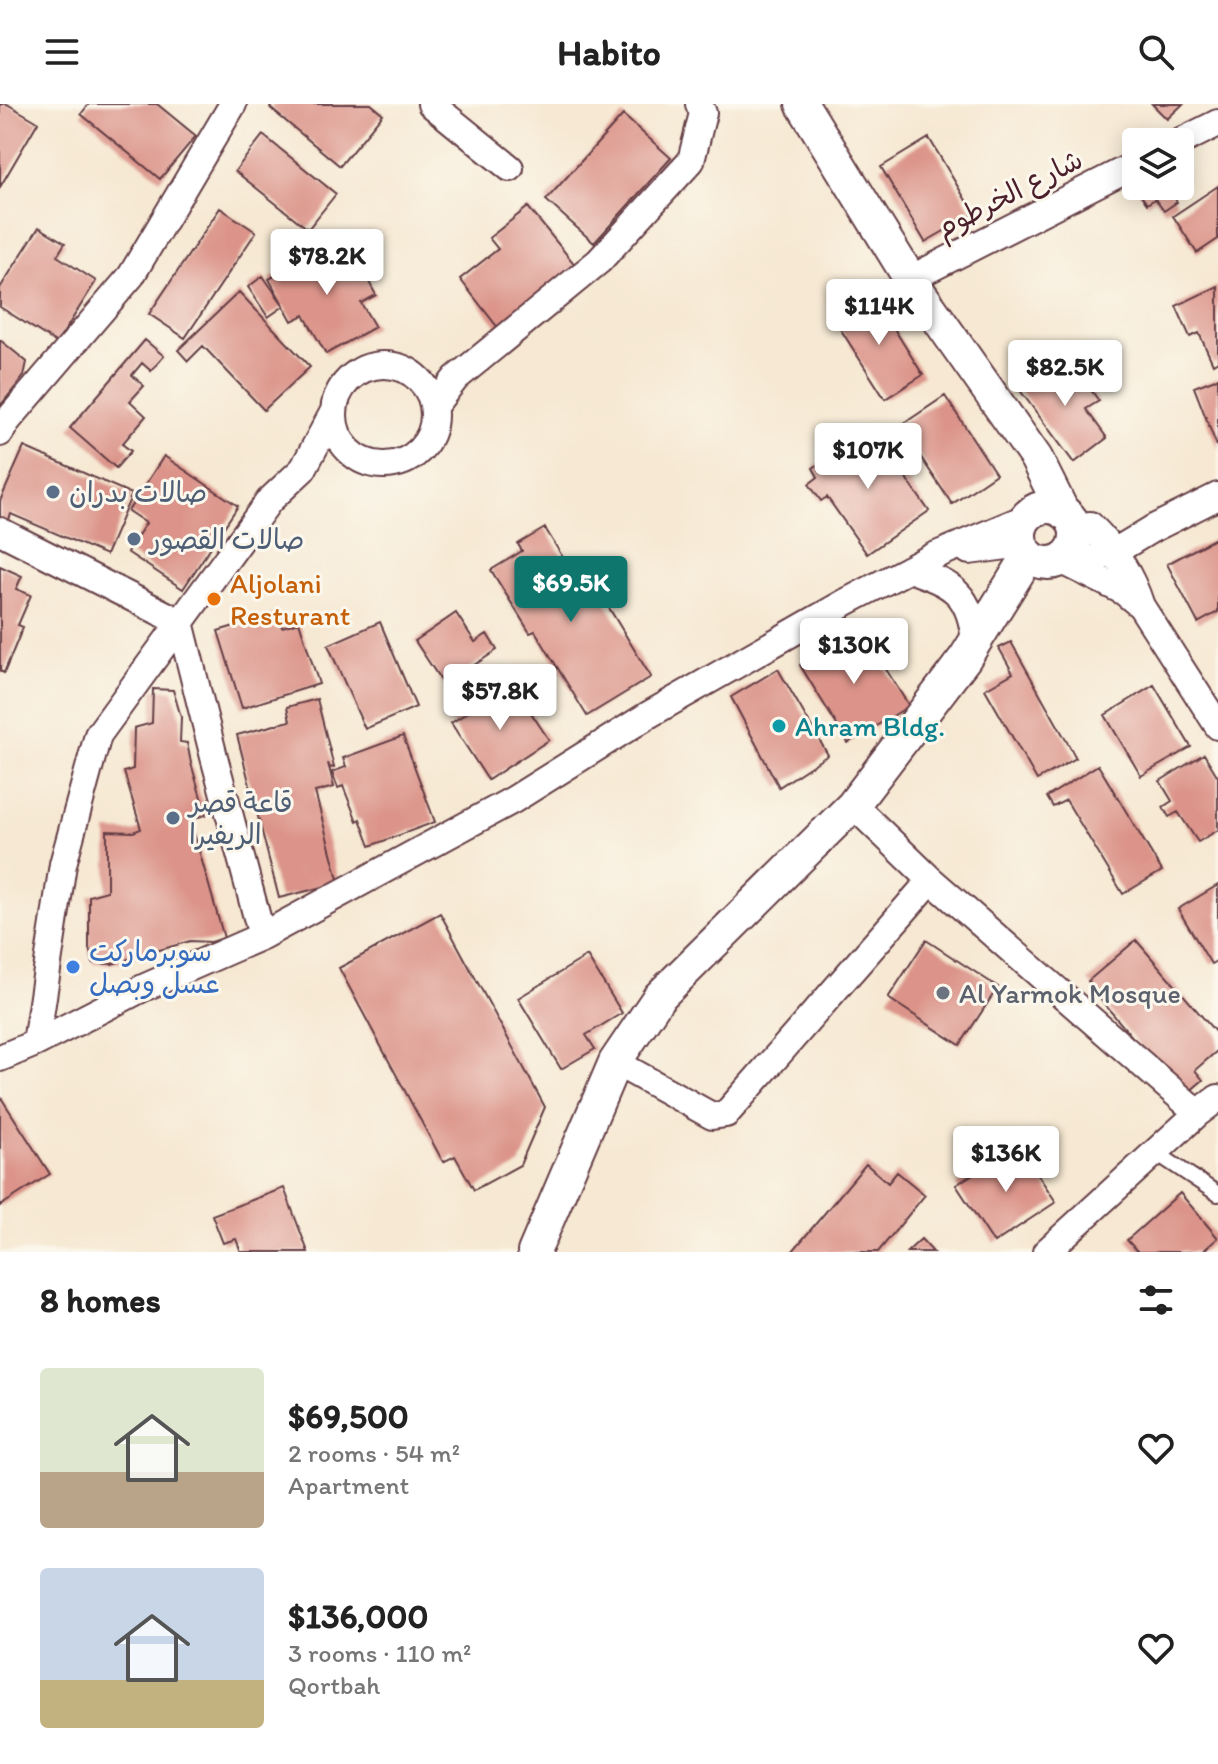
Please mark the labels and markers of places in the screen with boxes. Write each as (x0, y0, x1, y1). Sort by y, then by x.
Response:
pin: $78.2K (262, 229, 392, 297)
pin: $114K (823, 279, 935, 347)
pin: $82.5K (1000, 340, 1130, 408)
pin: $107K (812, 423, 924, 491)
place label: صالات بدران (69, 475, 207, 510)
marker: صالات بدران (44, 483, 62, 501)
place label: صالات القصور (148, 522, 304, 557)
marker: صالات القصور (125, 530, 143, 548)
pin: $69.5K (506, 556, 636, 624)
place label: Aljolani Resturant (230, 566, 350, 632)
marker: Aljolani Resturant (205, 590, 223, 608)
pin: $130K (798, 618, 910, 686)
pin: $57.8K (435, 664, 565, 732)
place label: Ahram Bldg. (795, 709, 945, 743)
marker: Ahram Bldg. (770, 717, 788, 735)
place label: قاعة قصر الريفيرا (187, 785, 293, 851)
marker: قاعة قصر الريفيرا (164, 809, 182, 827)
place label: سوبرماركت عسل وبصل (89, 934, 220, 1001)
marker: سوبرماركت عسل وبصل (64, 958, 82, 976)
place label: Al Yarmok Mosque (959, 976, 1181, 1010)
marker: Al Yarmok Mosque (934, 984, 952, 1002)
pin: $136K (950, 1126, 1062, 1194)

